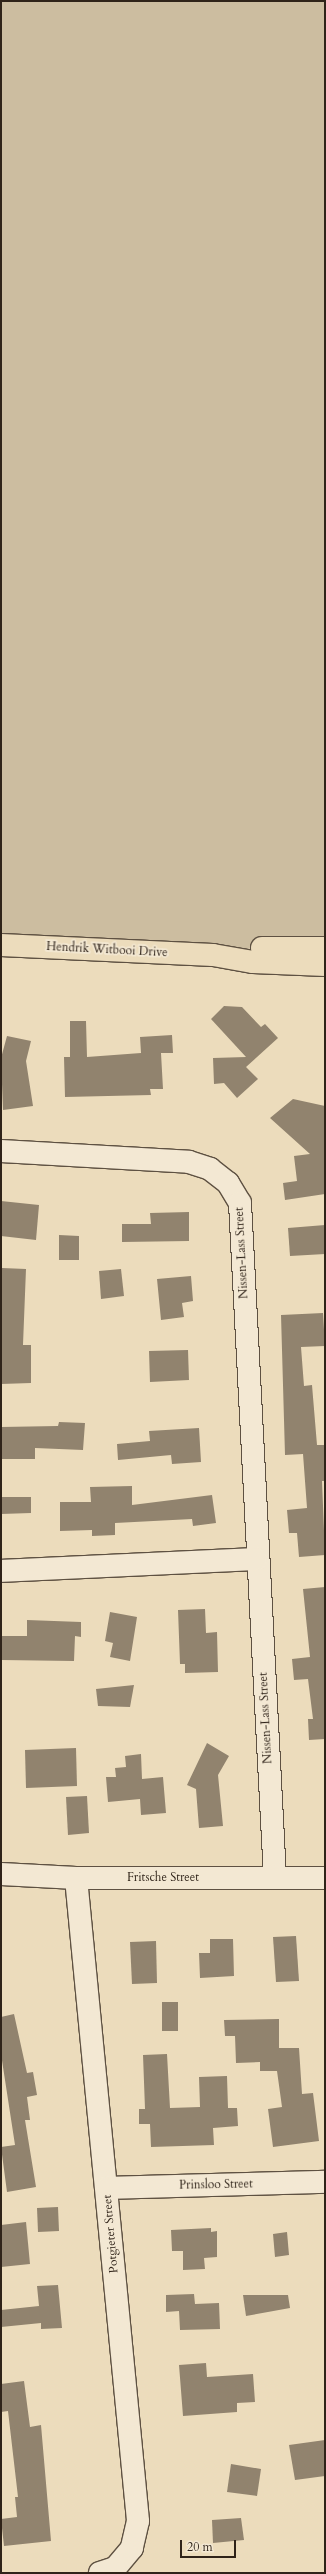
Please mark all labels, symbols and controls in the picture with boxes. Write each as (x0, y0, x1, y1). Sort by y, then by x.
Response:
street label: Hendrik Witbooi Drive (46, 940, 168, 960)
street label: Nissen-Lass Street (232, 1207, 252, 1299)
street label: Nissen-Lass Street (256, 1672, 276, 1764)
street label: Fritsche Street (127, 1871, 199, 1885)
street label: Prinsloo Street (179, 2177, 253, 2193)
street label: Potgieter Street (100, 2194, 122, 2274)
scale bar (182, 2532, 238, 2558)
text: 20 m (187, 2539, 213, 2555)

